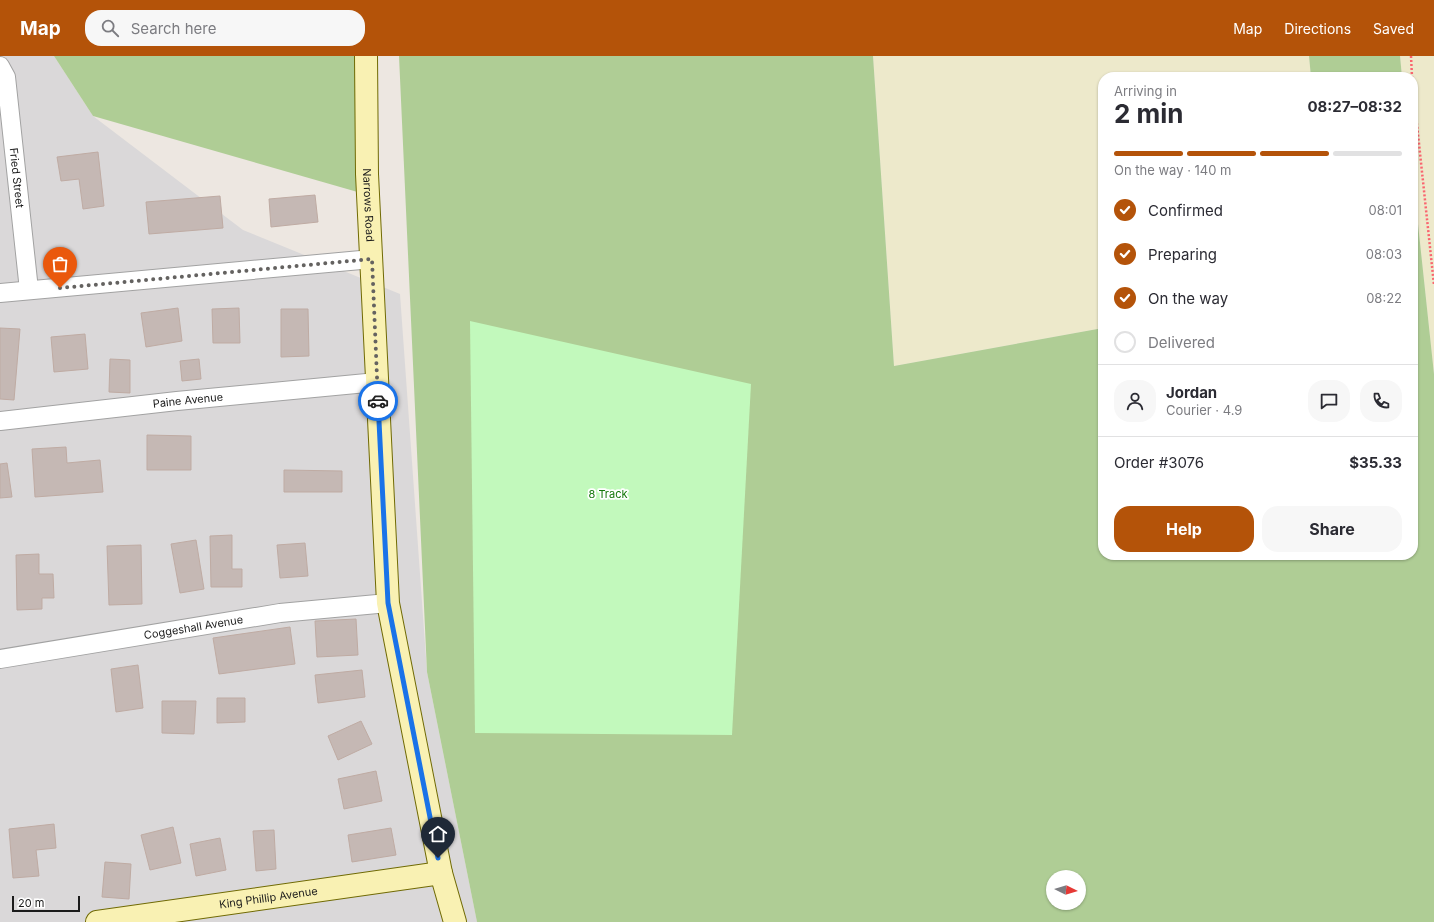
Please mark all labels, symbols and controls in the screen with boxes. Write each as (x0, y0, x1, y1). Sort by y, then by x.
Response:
search box (85, 10, 365, 46)
text: Map (20, 17, 61, 40)
icon: search (99, 17, 121, 39)
text: Search here (131, 19, 216, 38)
text: Map (1233, 20, 1262, 37)
text: Directions (1284, 20, 1351, 37)
text: Saved (1373, 20, 1414, 37)
text: Arriving in (1114, 83, 1177, 99)
text: 08:27–08:32 (1307, 97, 1402, 116)
text: 2 min (1114, 98, 1184, 129)
street label: Fried Street (7, 147, 27, 209)
text: On the way · 140 m (1114, 162, 1232, 178)
street label: Narrows Road (360, 168, 377, 242)
icon: check (1114, 199, 1136, 221)
text: Confirmed (1148, 201, 1223, 220)
text: 08:01 (1369, 202, 1402, 218)
icon: check (1114, 243, 1136, 265)
text: Preparing (1148, 245, 1217, 264)
text: 08:03 (1366, 246, 1402, 262)
pin (43, 247, 77, 288)
icon: bag (49, 253, 71, 275)
icon: check (1114, 287, 1136, 309)
text: On the way (1148, 289, 1228, 308)
text: 08:22 (1366, 290, 1402, 306)
text: Delivered (1148, 333, 1215, 352)
button: person (1114, 380, 1156, 422)
button: chat (1308, 380, 1350, 422)
button: phone (1360, 380, 1402, 422)
courier (358, 381, 398, 421)
text: Jordan (1166, 383, 1217, 402)
street label: Paine Avenue (152, 390, 224, 411)
icon: car (367, 390, 389, 412)
text: Courier · 4.9 (1166, 402, 1242, 418)
text: Order #3076 (1114, 453, 1204, 472)
text: $35.33 (1349, 453, 1402, 472)
park label: 8 Track (588, 487, 628, 501)
button: Help (1114, 506, 1254, 552)
button: Share (1262, 506, 1402, 552)
street label: Coggeshall Avenue (143, 612, 244, 642)
pin (421, 817, 455, 858)
icon: home (427, 823, 449, 845)
north arrow (1046, 870, 1086, 910)
map controls (1046, 870, 1086, 910)
street label: King Phillip Avenue (218, 884, 318, 912)
scale bar (12, 894, 80, 913)
text: 20 m (18, 896, 44, 910)

